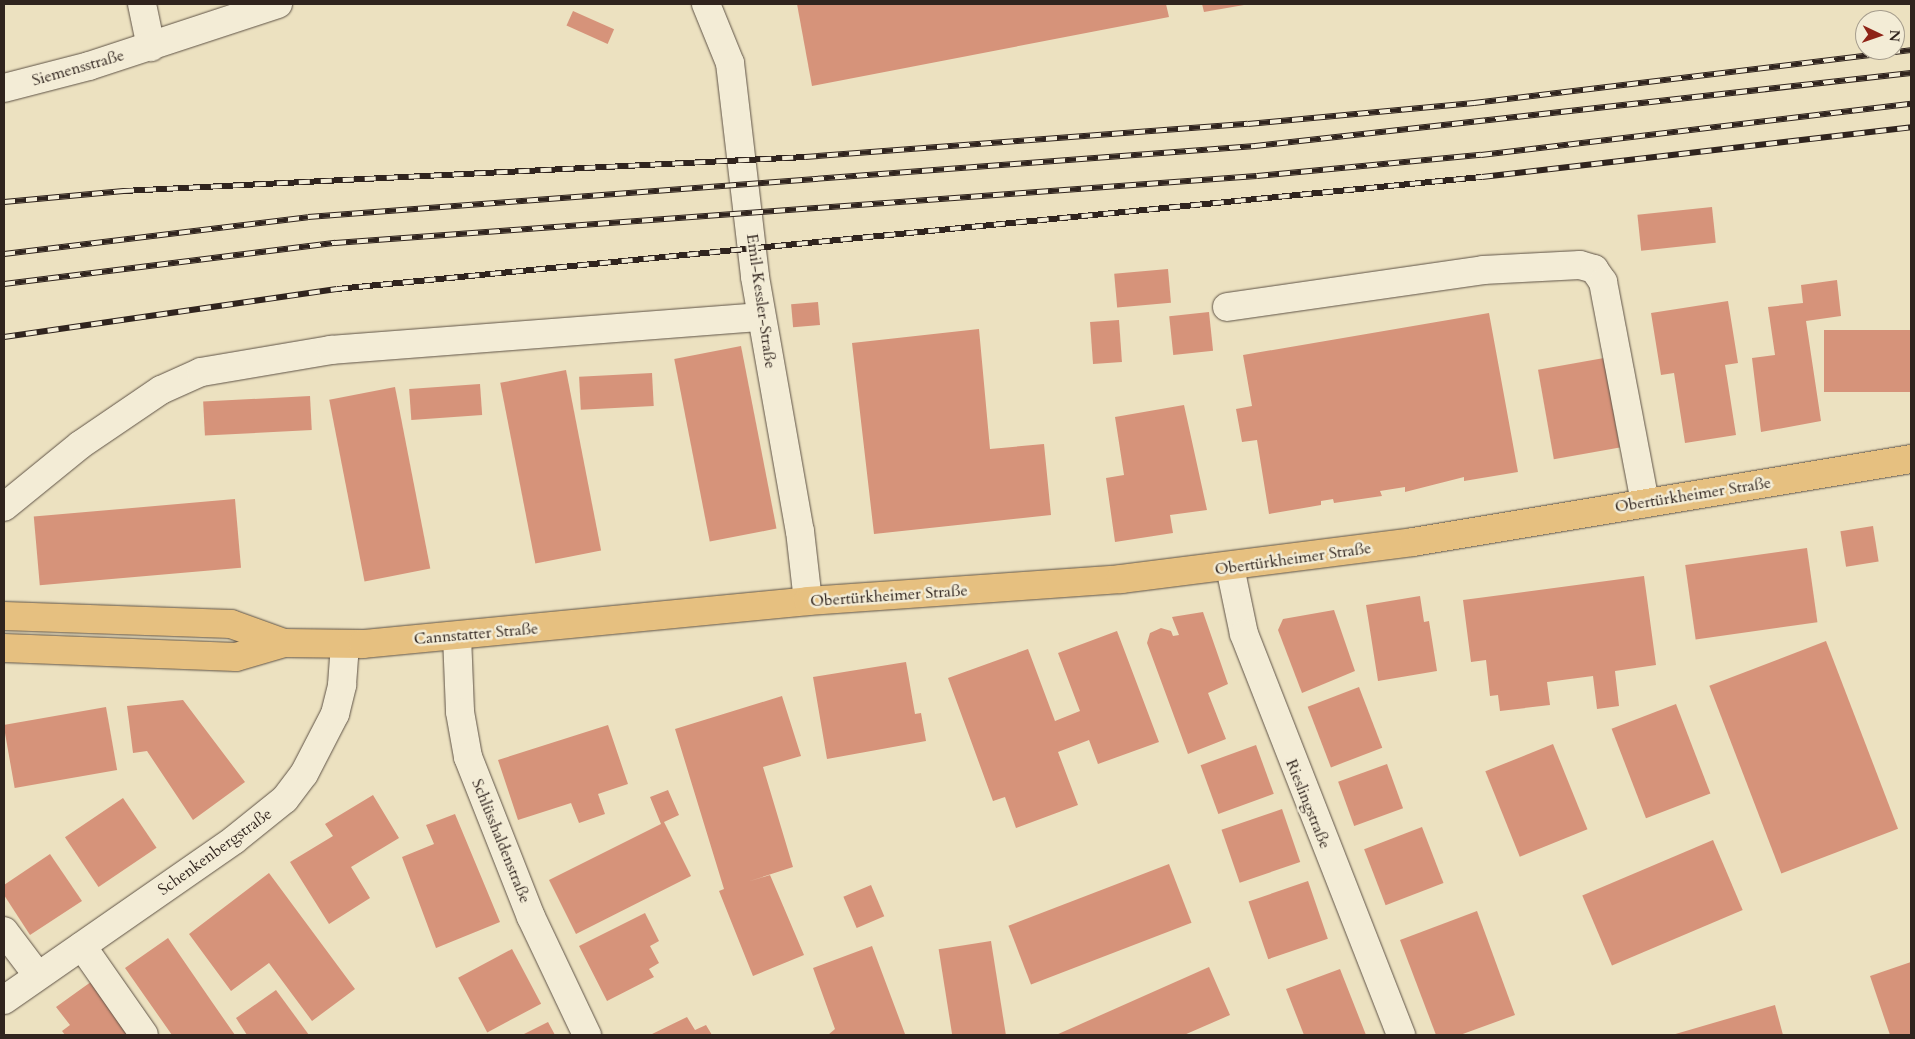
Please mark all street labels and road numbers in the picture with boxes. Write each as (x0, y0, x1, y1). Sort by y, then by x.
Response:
street label: Siemensstraße (30, 46, 126, 90)
street label: Emil-Kessler-Straße (742, 232, 780, 370)
street label: Obertürkheimer Straße (1614, 473, 1772, 517)
street label: Obertürkheimer Straße (1214, 539, 1372, 579)
street label: Obertürkheimer Straße (810, 581, 968, 611)
street label: Cannstatter Straße (413, 619, 539, 649)
street label: Rieslingstraße (1281, 756, 1335, 852)
street label: Schlüsshaldenstraße (467, 776, 535, 906)
street label: Schenkenbergstraße (154, 804, 276, 900)

